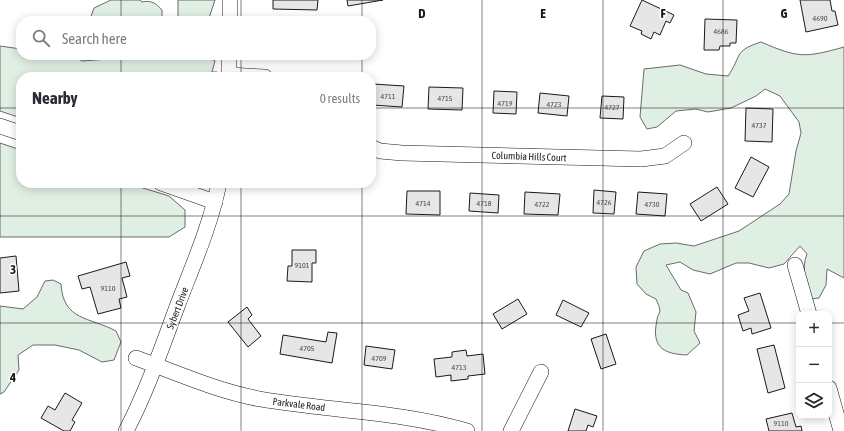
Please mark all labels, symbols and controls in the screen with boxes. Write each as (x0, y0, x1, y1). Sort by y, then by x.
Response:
text: D (418, 6, 426, 21)
text: E (540, 6, 546, 21)
text: F (660, 6, 666, 21)
text: G (781, 6, 788, 21)
house number: 4690 (812, 14, 828, 23)
search box (16, 16, 376, 60)
icon: search (30, 27, 52, 49)
house number: 4686 (713, 27, 729, 36)
text: Search here (62, 30, 127, 47)
text: Nearby (32, 88, 78, 108)
text: 0 results (320, 91, 360, 106)
house number: 4711 (380, 92, 396, 101)
house number: 4715 (437, 94, 453, 103)
house number: 4719 (497, 99, 513, 108)
house number: 4723 (546, 100, 562, 109)
house number: 4727 (604, 103, 620, 112)
house number: 4737 (751, 121, 767, 130)
street label: Columbia Hills Court (491, 150, 567, 163)
house number: 4726 (596, 198, 612, 207)
house number: 4714 (415, 199, 431, 208)
house number: 4718 (476, 199, 492, 208)
house number: 4722 (534, 200, 550, 209)
house number: 4730 (644, 200, 660, 209)
house number: 9101 (294, 261, 310, 270)
text: 3 (10, 262, 16, 277)
house number: 9110 (100, 284, 116, 293)
street label: Sybert Drive (164, 285, 191, 331)
map controls (796, 311, 832, 419)
button: + (796, 311, 832, 347)
house number: 4705 (299, 344, 315, 353)
button: − (796, 347, 832, 383)
house number: 4709 (371, 354, 387, 363)
house number: 4713 (451, 363, 467, 372)
text: 4 (9, 370, 16, 385)
button: layers (796, 383, 832, 419)
street label: Parkvale Road (272, 396, 326, 413)
house number: 9110 (773, 419, 789, 428)

